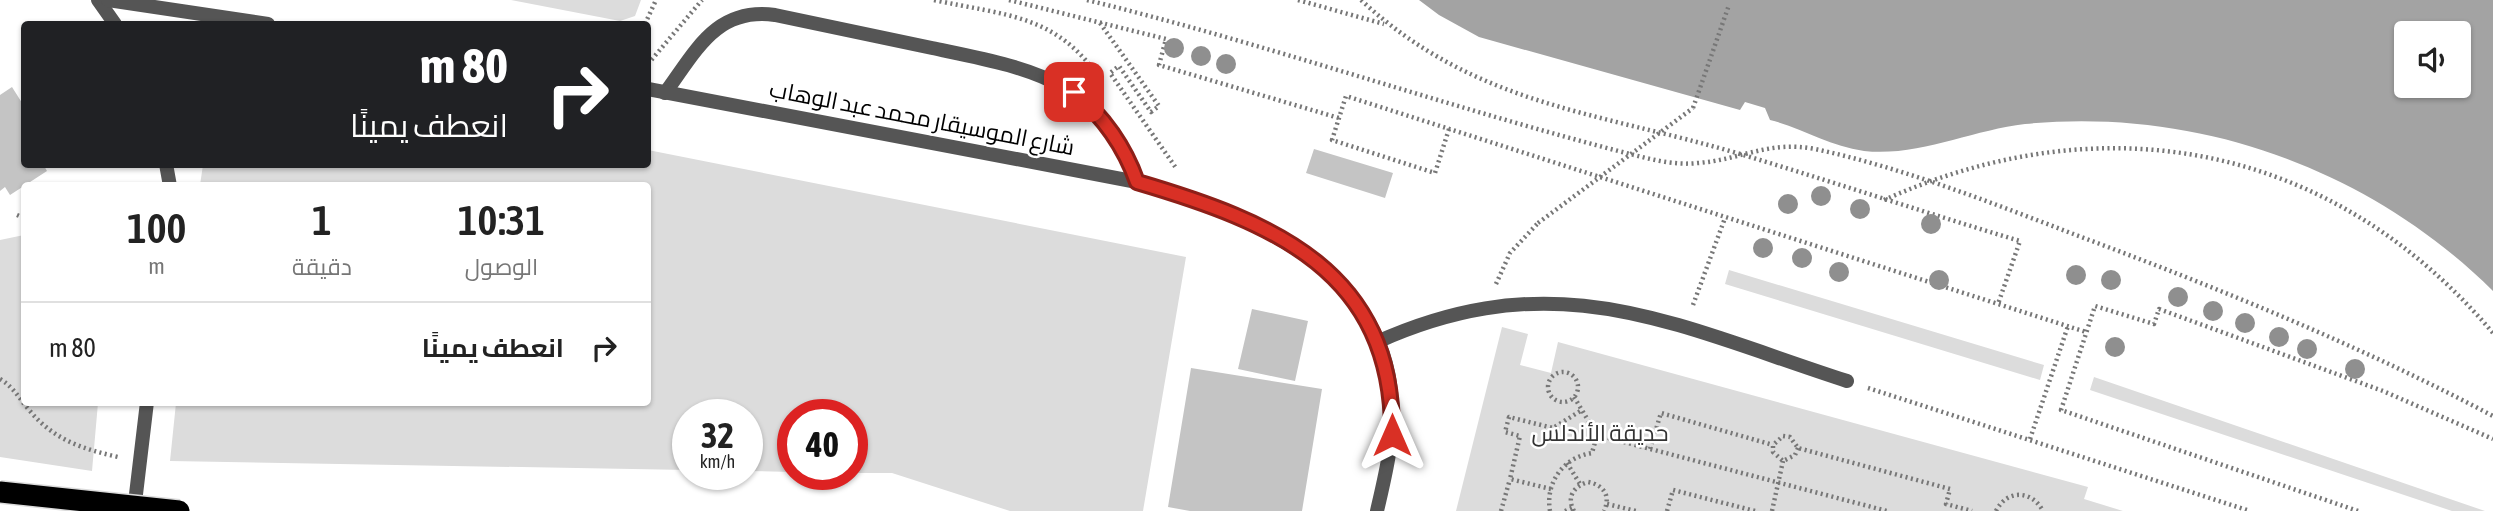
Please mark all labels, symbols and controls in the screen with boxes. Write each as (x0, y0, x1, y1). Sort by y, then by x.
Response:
map controls (2394, 21, 2471, 98)
button: sound (2394, 21, 2471, 98)
text: 80 m (420, 37, 508, 93)
icon: right (532, 49, 623, 140)
pin (1044, 62, 1104, 122)
icon: arrive (1055, 73, 1093, 111)
street label: شارع الموسيقار محمد عبد الوهاب (767, 76, 1077, 163)
text: انعطف يمينًا (350, 107, 508, 144)
text: 1 (312, 196, 332, 244)
text: 10:31 (458, 196, 545, 244)
text: 100 (127, 204, 186, 252)
text: m (148, 253, 165, 279)
text: دقيقة (292, 254, 352, 280)
text: الوصول (465, 254, 538, 280)
icon: right (585, 329, 623, 367)
text: 80 m (49, 333, 96, 363)
text: انعطف يمينًا (422, 333, 564, 363)
position arrow (1355, 398, 1429, 472)
speed limit sign: 40 (777, 399, 868, 490)
text: 32 (701, 415, 734, 455)
park label: حديقة الأندلس (1532, 420, 1668, 447)
text: km/h (700, 451, 735, 472)

